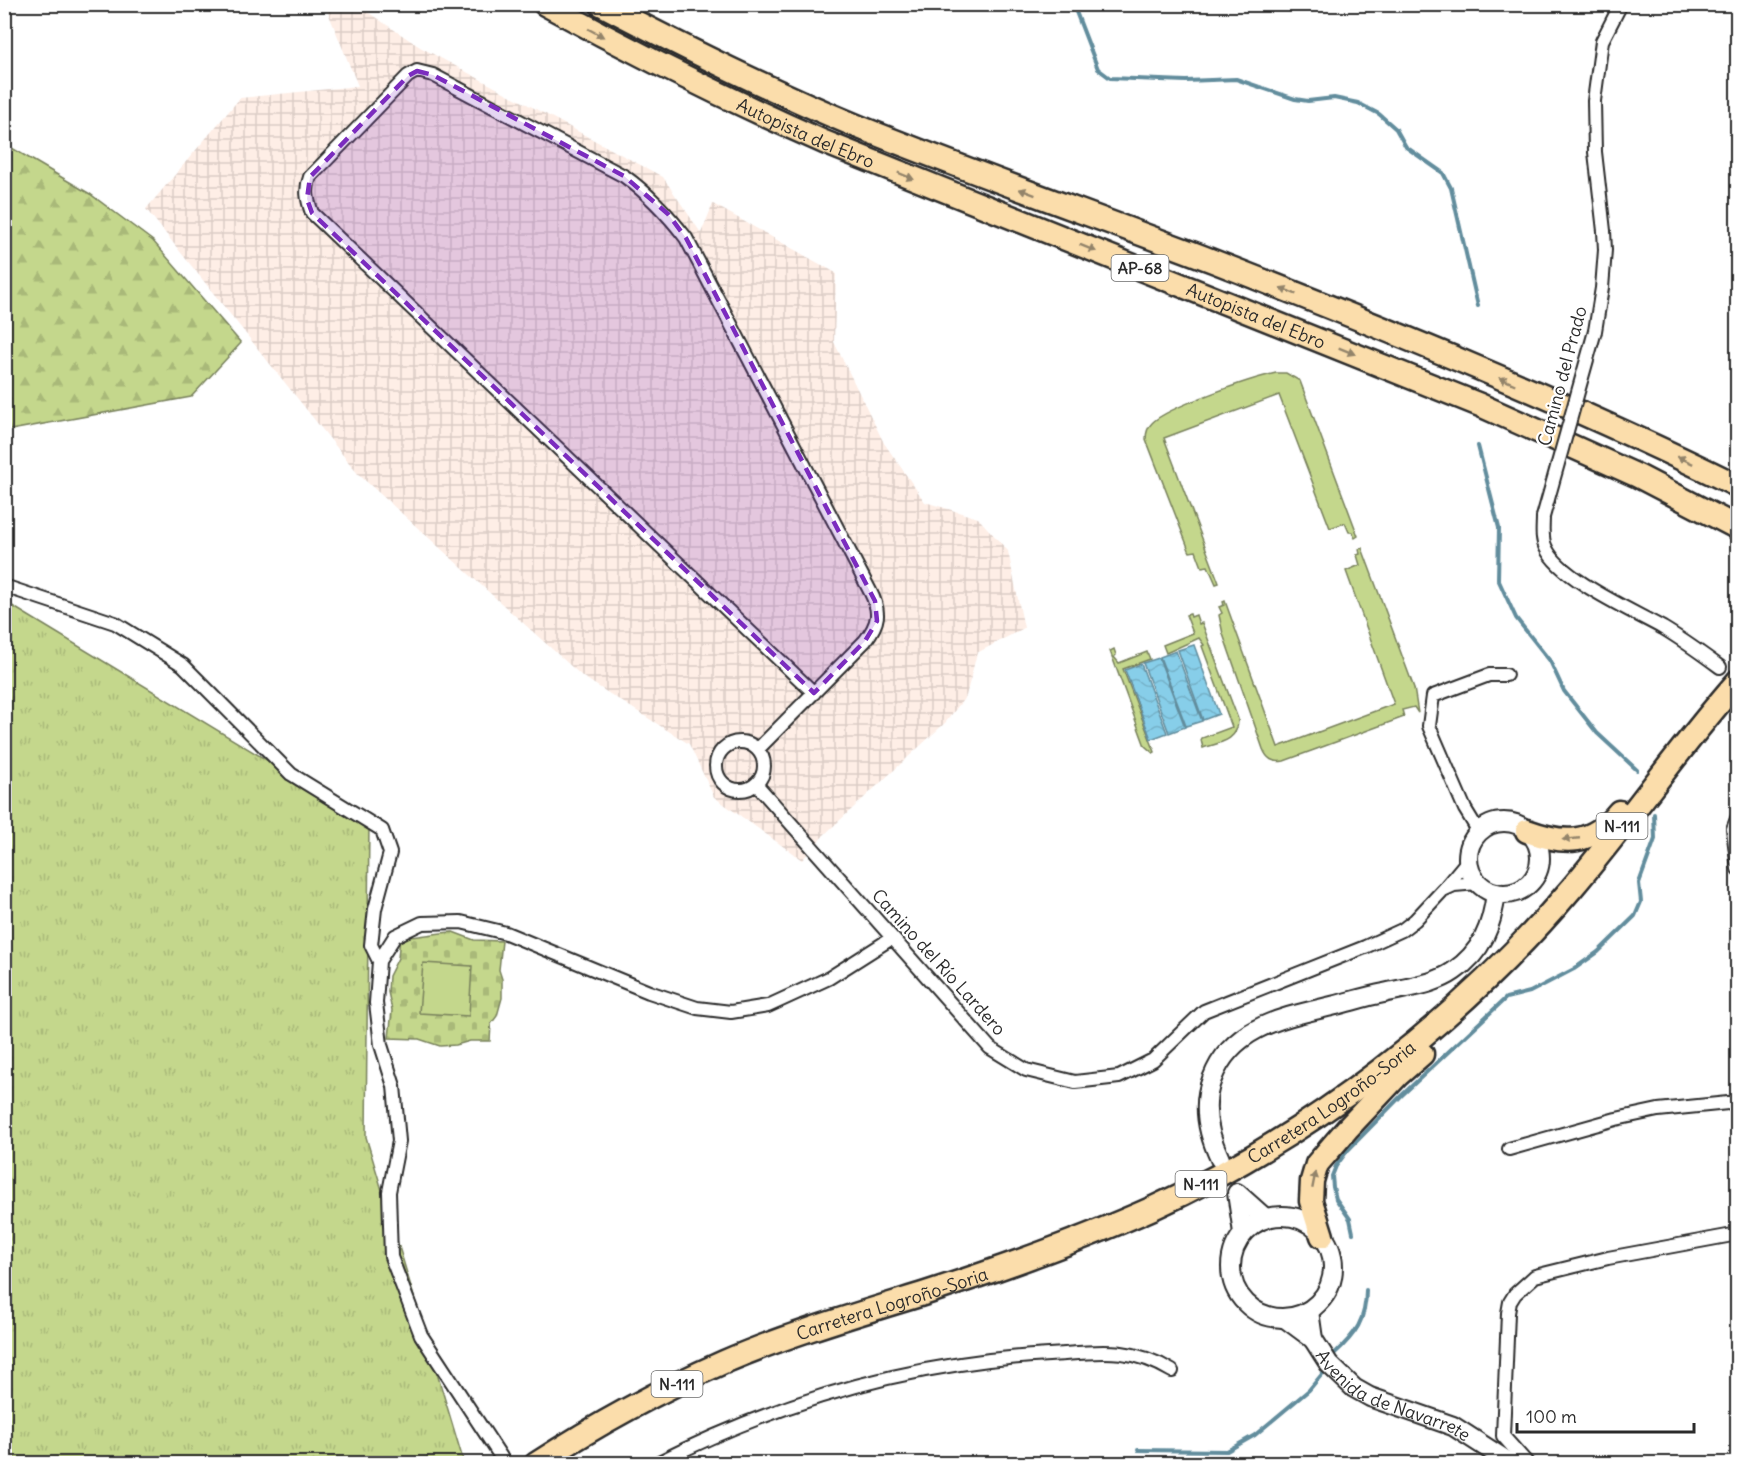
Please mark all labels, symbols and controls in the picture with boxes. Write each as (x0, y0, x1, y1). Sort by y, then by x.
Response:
one-way arrow (587, 27, 605, 37)
street label: Autopista del Ebro (733, 92, 878, 173)
one-way arrow (897, 172, 915, 181)
one-way arrow (1018, 186, 1036, 196)
one-way arrow (1079, 243, 1097, 253)
road number: AP-68 (1112, 255, 1168, 281)
street label: Autopista del Ebro (1183, 277, 1329, 353)
one-way arrow (1278, 286, 1296, 296)
street label: Camino del Prado (1532, 303, 1592, 449)
one-way arrow (1338, 347, 1356, 356)
one-way arrow (1497, 376, 1515, 386)
one-way arrow (1676, 456, 1693, 465)
road number: N-111 (1596, 813, 1648, 839)
one-way arrow (1562, 834, 1581, 844)
street label: Camino del Río Lardero (867, 884, 1011, 1040)
street label: Carretera Logroño-Soria (1243, 1035, 1420, 1168)
one-way arrow (1310, 1170, 1319, 1189)
road number: N-111 (1176, 1171, 1226, 1197)
street label: Carretera Logroño-Soria (793, 1262, 991, 1345)
street label: Avenida de Navarrete (1311, 1345, 1475, 1446)
road number: N-111 (652, 1371, 702, 1397)
scale bar (1517, 1396, 1694, 1434)
text: 100 m (1526, 1405, 1577, 1428)

